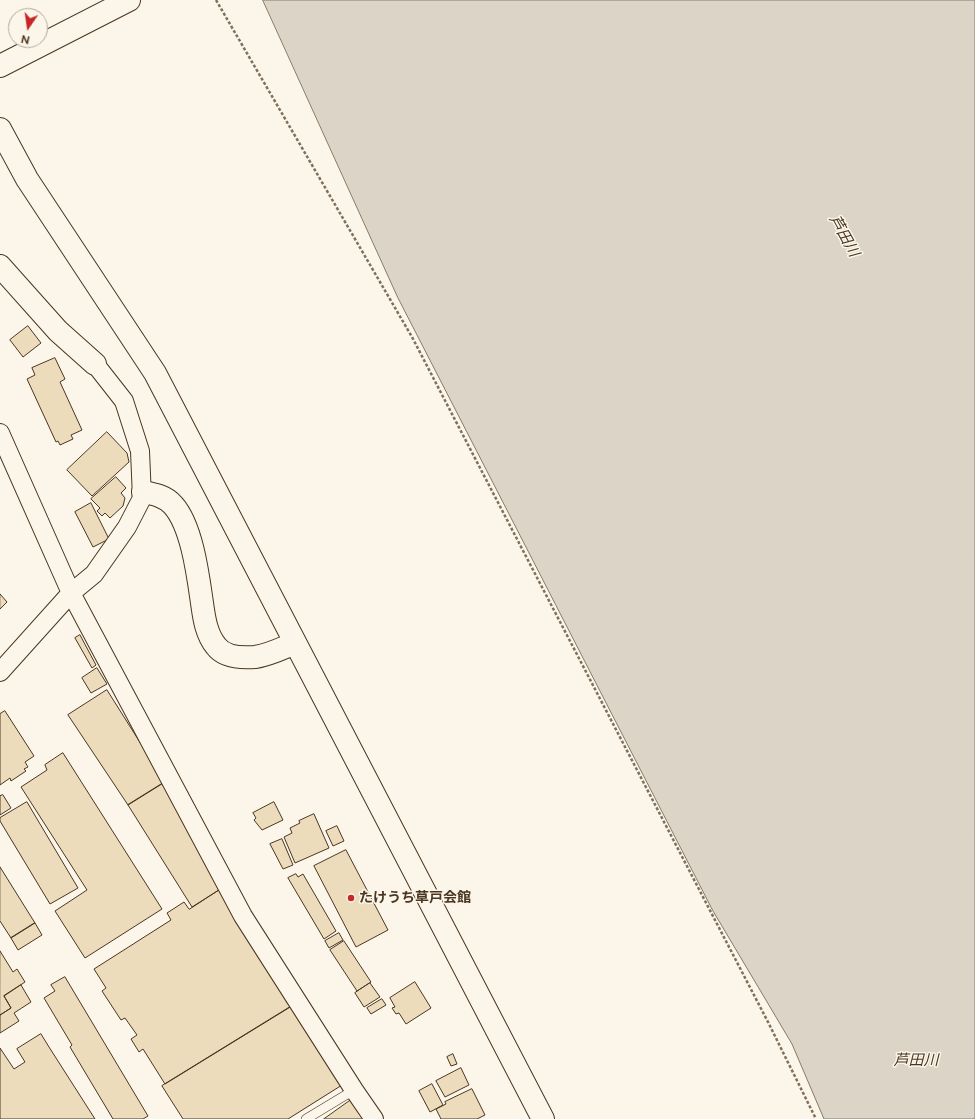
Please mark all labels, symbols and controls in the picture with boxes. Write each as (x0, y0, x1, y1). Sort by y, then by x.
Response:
north arrow (8, 8, 48, 48)
text: N (20, 32, 31, 46)
water label: 芦田川 (825, 212, 863, 260)
place label: たけうち草戸会館 (359, 890, 471, 906)
marker: たけうち草戸会館 (346, 893, 356, 903)
water label: 芦田川 (894, 1051, 938, 1069)

